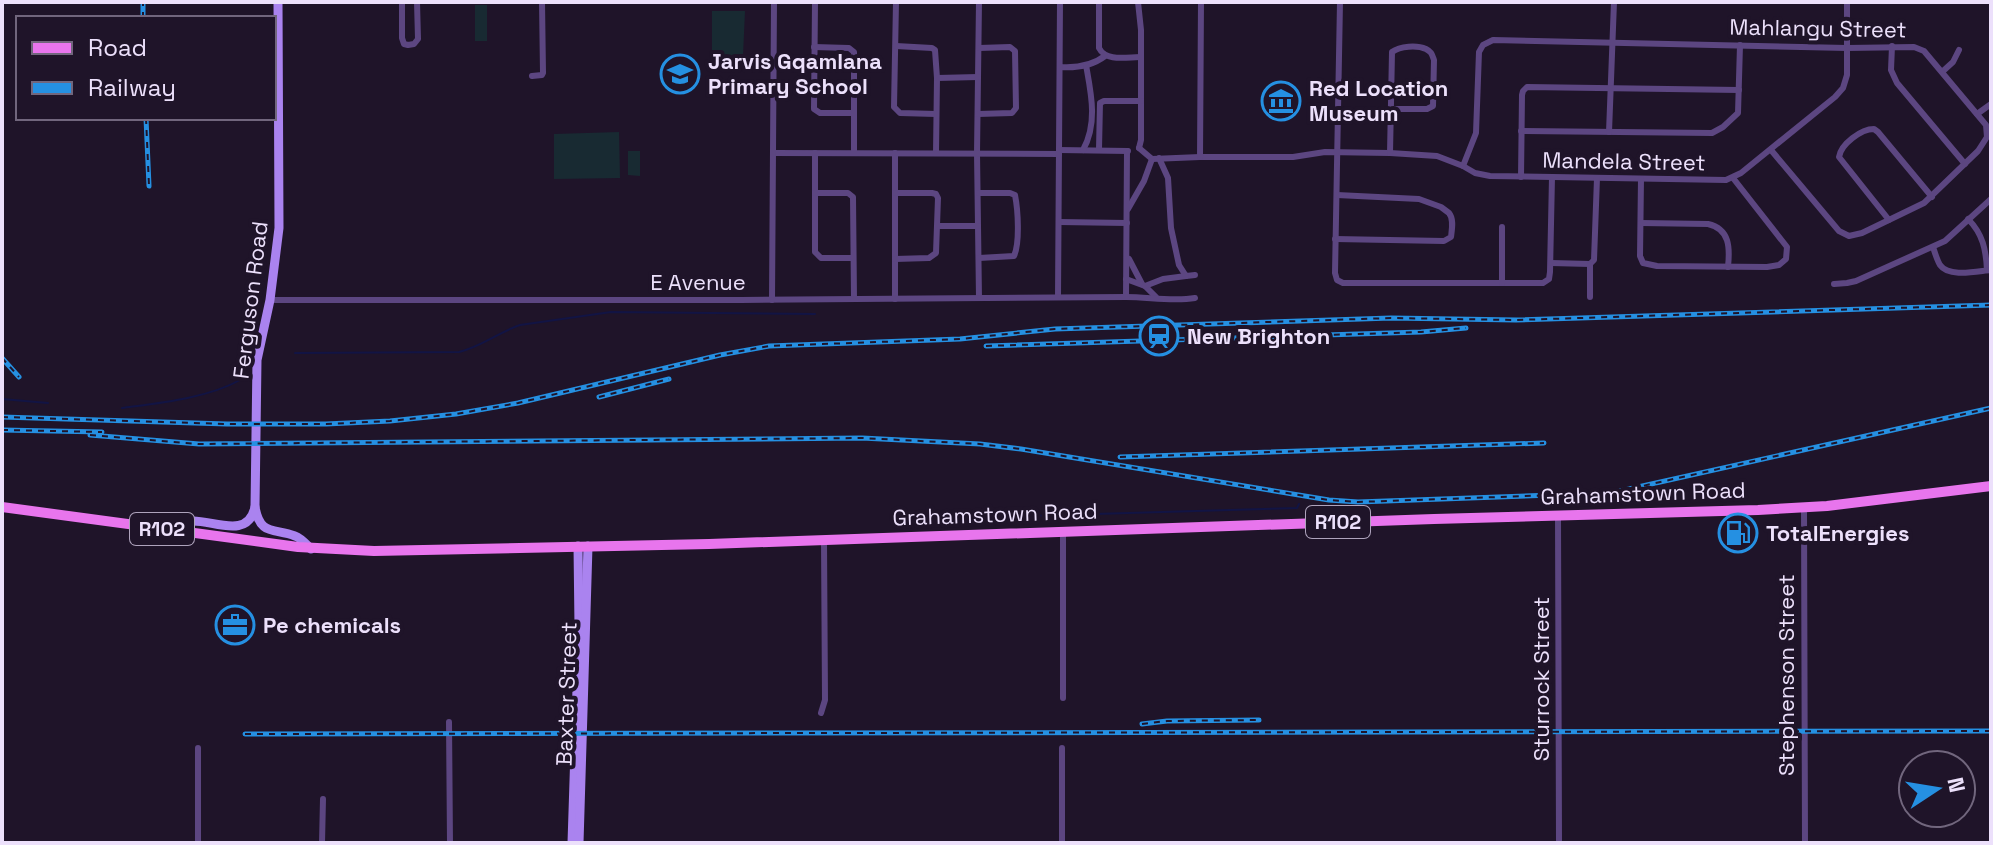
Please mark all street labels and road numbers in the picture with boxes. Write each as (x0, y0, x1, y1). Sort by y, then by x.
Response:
street label: Mahlangu Street (1729, 12, 1907, 44)
street label: Mandela Street (1542, 146, 1706, 176)
street label: Ferguson Road (226, 220, 274, 380)
street label: E Avenue (650, 268, 746, 296)
street label: Grahamstown Road (1540, 475, 1746, 511)
street label: Grahamstown Road (892, 496, 1098, 532)
road number: R102 (1306, 506, 1370, 538)
road number: R102 (130, 513, 194, 545)
street label: Stephenson Street (1772, 574, 1800, 776)
street label: Sturrock Street (1527, 597, 1555, 761)
street label: Baxter Street (549, 621, 583, 767)

